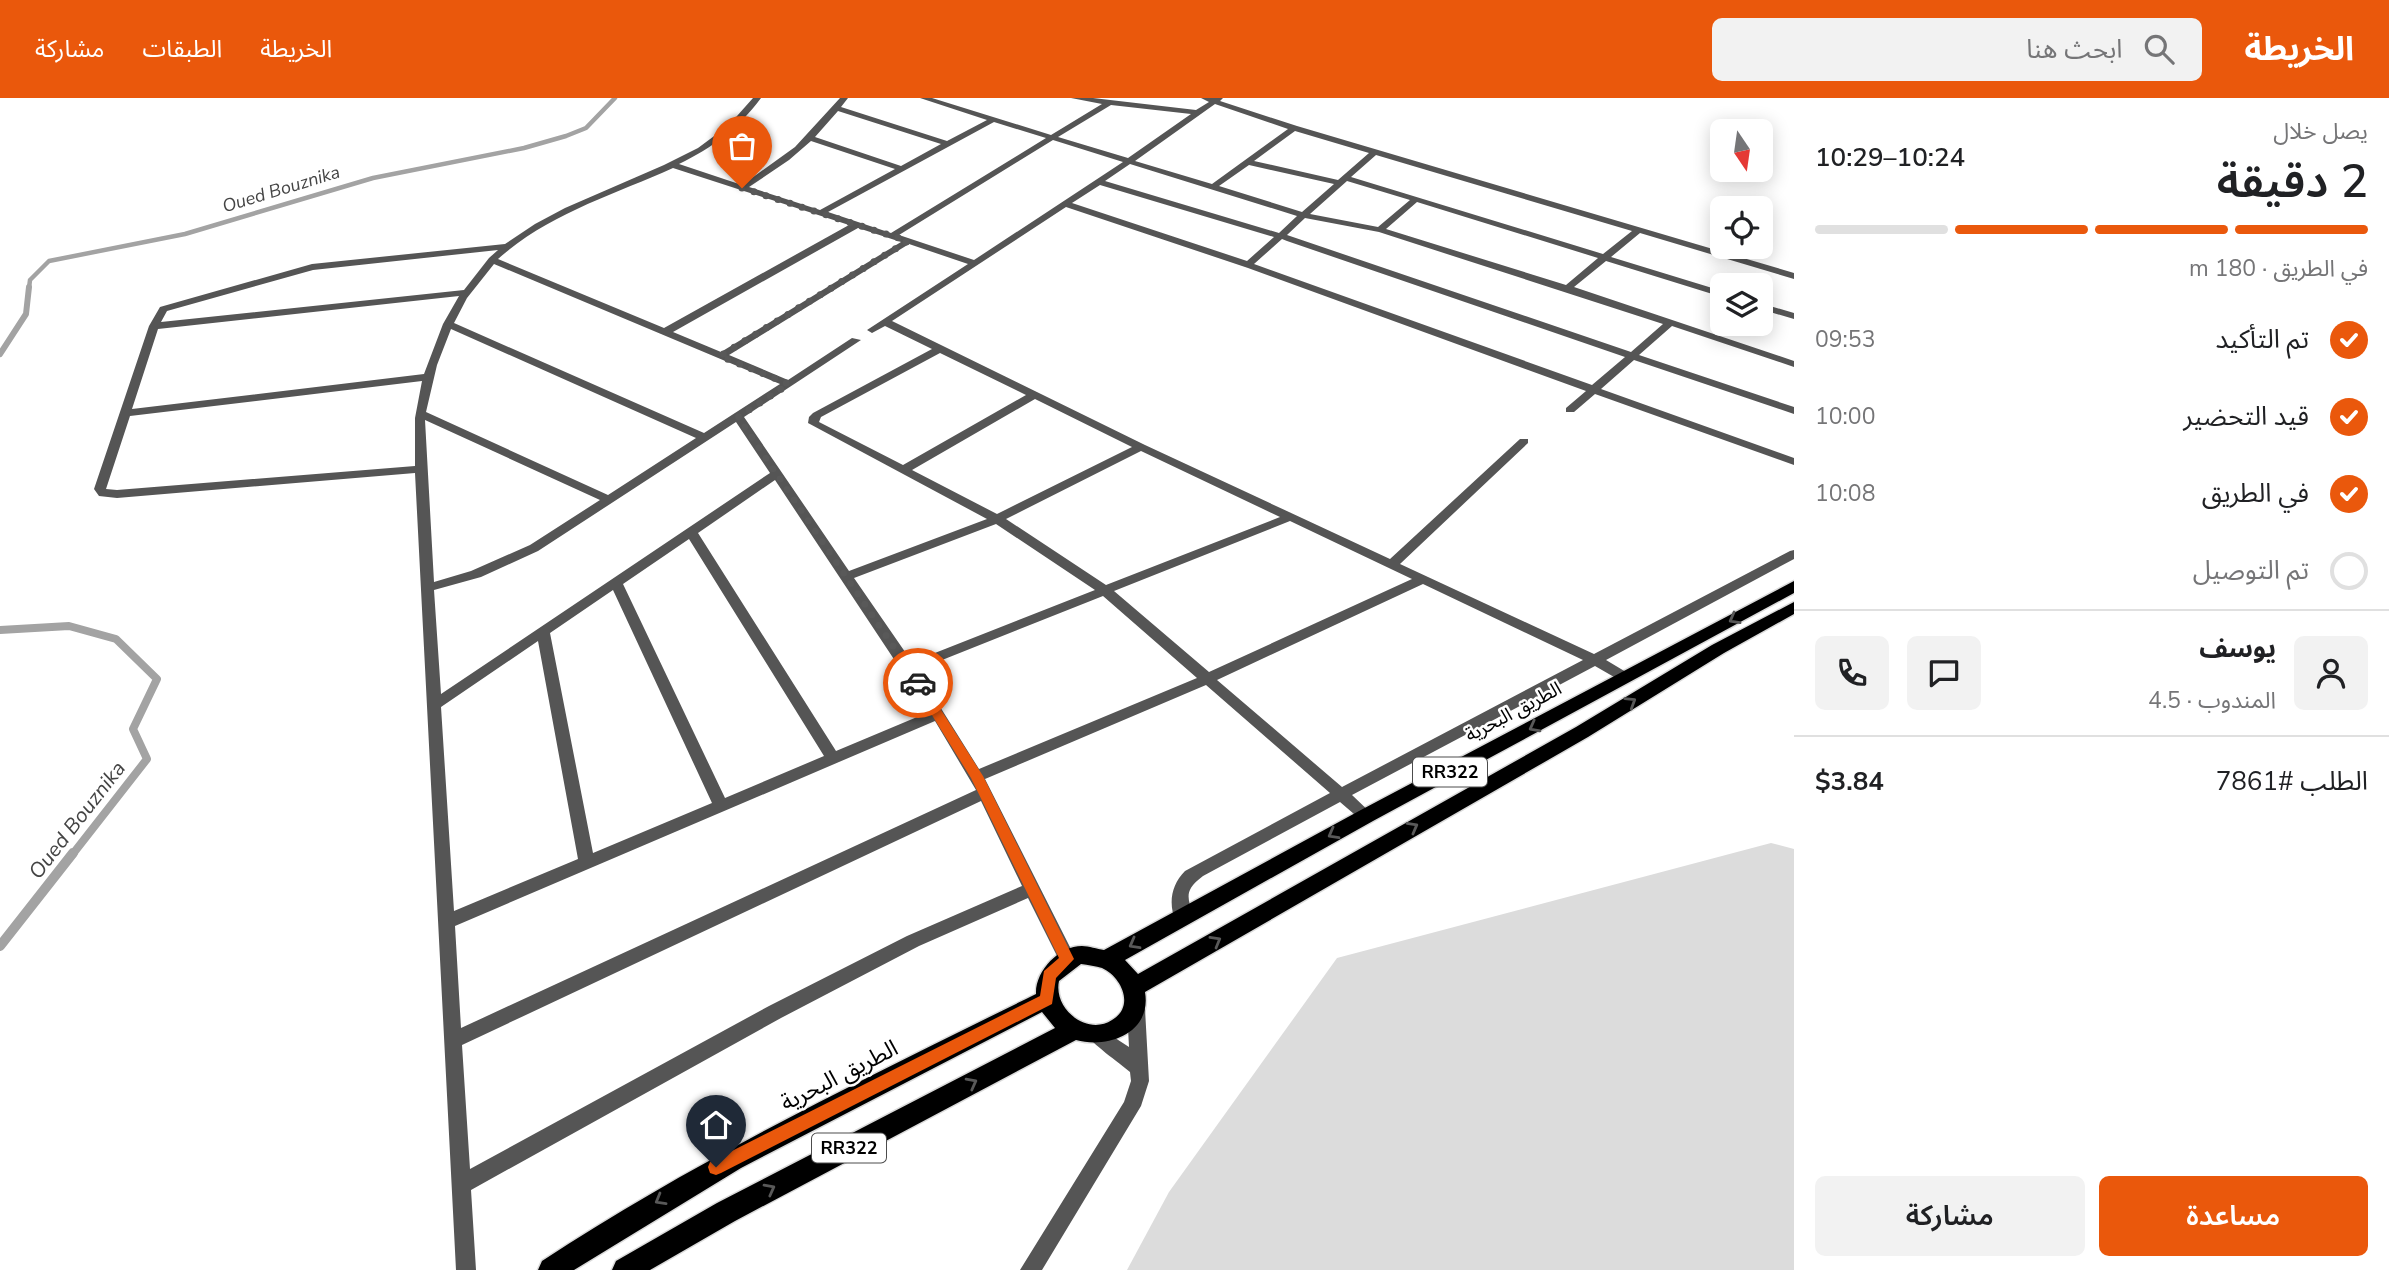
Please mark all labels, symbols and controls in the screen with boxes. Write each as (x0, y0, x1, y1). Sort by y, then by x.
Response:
search box (1712, 18, 2202, 81)
text: الخريطة (2244, 27, 2354, 72)
icon: search (2140, 30, 2178, 68)
text: ابحث هنا (2026, 32, 2122, 67)
text: مشاركة (35, 33, 104, 65)
text: الطبقات (142, 33, 222, 65)
text: الخريطة (260, 33, 332, 65)
pin (712, 116, 772, 188)
text: يصل خلال (2273, 116, 2368, 147)
north arrow (1710, 119, 1773, 182)
map controls (1710, 119, 1773, 336)
icon: bag (723, 127, 761, 165)
text: 10:24–10:29 (1815, 140, 1965, 175)
text: 2 دقيقة (2217, 150, 2368, 213)
water label: Oued Bouznika (219, 160, 343, 218)
button: locate (1710, 196, 1773, 259)
text: في الطريق · 180 m (2189, 253, 2368, 284)
button: layers (1710, 273, 1773, 336)
icon: check (2330, 321, 2368, 359)
text: تم التأكيد (2216, 322, 2309, 357)
text: 09:53 (1815, 324, 1875, 355)
icon: check (2330, 398, 2368, 436)
text: قيد التحضير (2183, 399, 2309, 434)
text: 10:00 (1815, 401, 1875, 432)
icon: check (2330, 475, 2368, 513)
text: في الطريق (2202, 476, 2309, 511)
text: 10:08 (1815, 478, 1875, 509)
text: تم التوصيل (2193, 553, 2309, 588)
one-way arrow (1729, 611, 1741, 624)
text: يوسف (2199, 631, 2276, 666)
button: phone (1815, 636, 1889, 710)
button: chat (1907, 636, 1981, 710)
button: person (2294, 636, 2368, 710)
courier (883, 648, 953, 718)
icon: car (899, 664, 937, 702)
street label: الطريق البحرية (1461, 676, 1566, 748)
text: المندوب · 4.5 (2148, 685, 2276, 716)
one-way arrow (1624, 697, 1637, 710)
one-way arrow (1529, 719, 1541, 732)
water label: Oued Bouznika (22, 755, 132, 885)
road number: RR322 (1413, 758, 1487, 786)
text: $3.84 (1815, 764, 1884, 799)
text: الطلب #7861 (2216, 764, 2368, 799)
one-way arrow (1406, 822, 1418, 835)
one-way arrow (1328, 826, 1340, 839)
one-way arrow (1129, 936, 1141, 949)
one-way arrow (1208, 936, 1221, 949)
street label: الطريق البحرية (775, 1033, 903, 1118)
one-way arrow (965, 1078, 977, 1092)
pin (686, 1095, 746, 1167)
icon: home (697, 1106, 735, 1144)
road number: RR322 (812, 1134, 886, 1162)
button: مشاركة (1815, 1176, 2085, 1256)
button: مساعدة (2099, 1176, 2368, 1256)
one-way arrow (763, 1183, 775, 1197)
one-way arrow (655, 1191, 668, 1204)

